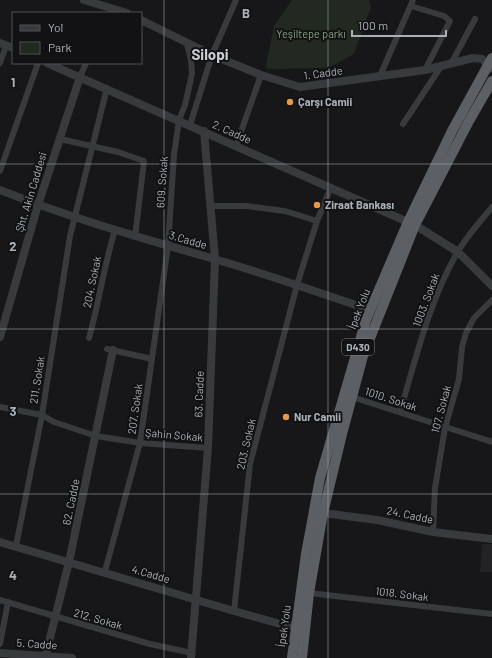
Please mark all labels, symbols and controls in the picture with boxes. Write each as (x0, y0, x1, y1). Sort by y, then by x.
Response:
text: B (242, 5, 250, 21)
legend (12, 12, 142, 64)
scale bar (352, 12, 446, 38)
text: 100 m (358, 18, 388, 32)
text: Yol (48, 20, 63, 34)
park label: Yeşiltepe parkı (276, 27, 346, 40)
text: Park (48, 40, 72, 54)
district label: Silopi (191, 45, 229, 63)
street label: 1. Cadde (303, 63, 343, 82)
text: 1 (11, 74, 15, 90)
place label: Çarşı Camii (298, 95, 352, 108)
marker: Çarşı Camii (285, 97, 295, 107)
street label: 2. Cadde (211, 117, 254, 146)
street label: Şht. Akin Caddesi (12, 150, 49, 233)
street label: 609. Sokak (153, 155, 170, 208)
place label: Ziraat Bankası (325, 198, 395, 211)
marker: Ziraat Bankası (312, 200, 322, 210)
street label: 3.Cadde (168, 228, 209, 251)
text: 2 (9, 238, 17, 254)
street label: 204. Sokak (80, 254, 103, 309)
street label: 1003. Sokak (409, 271, 442, 328)
street label: İpek Yolu (344, 286, 372, 331)
road number: D430 (342, 339, 374, 355)
street label: 211. Sokak (26, 355, 47, 404)
street label: 63. Cadde (191, 370, 206, 418)
street label: 207. Sokak (125, 382, 145, 435)
street label: 107. Sokak (428, 383, 453, 434)
street label: 1010. Sokak (363, 384, 419, 413)
text: 3 (9, 403, 17, 419)
place label: Nur Camii (294, 410, 341, 423)
marker: Nur Camii (281, 412, 291, 422)
street label: 203. Sokak (233, 417, 258, 471)
street label: Şahin Sokak (145, 426, 204, 444)
street label: 62. Cadde (59, 477, 82, 526)
street label: 24. Cadde (386, 503, 435, 526)
street label: 4.Cadde (130, 562, 172, 585)
text: 4 (9, 567, 17, 583)
street label: 1018. Sokak (375, 584, 430, 603)
street label: İpek Yolu (273, 604, 293, 648)
street label: 212. Sokak (72, 605, 124, 632)
street label: 5. Cadde (16, 636, 58, 651)

